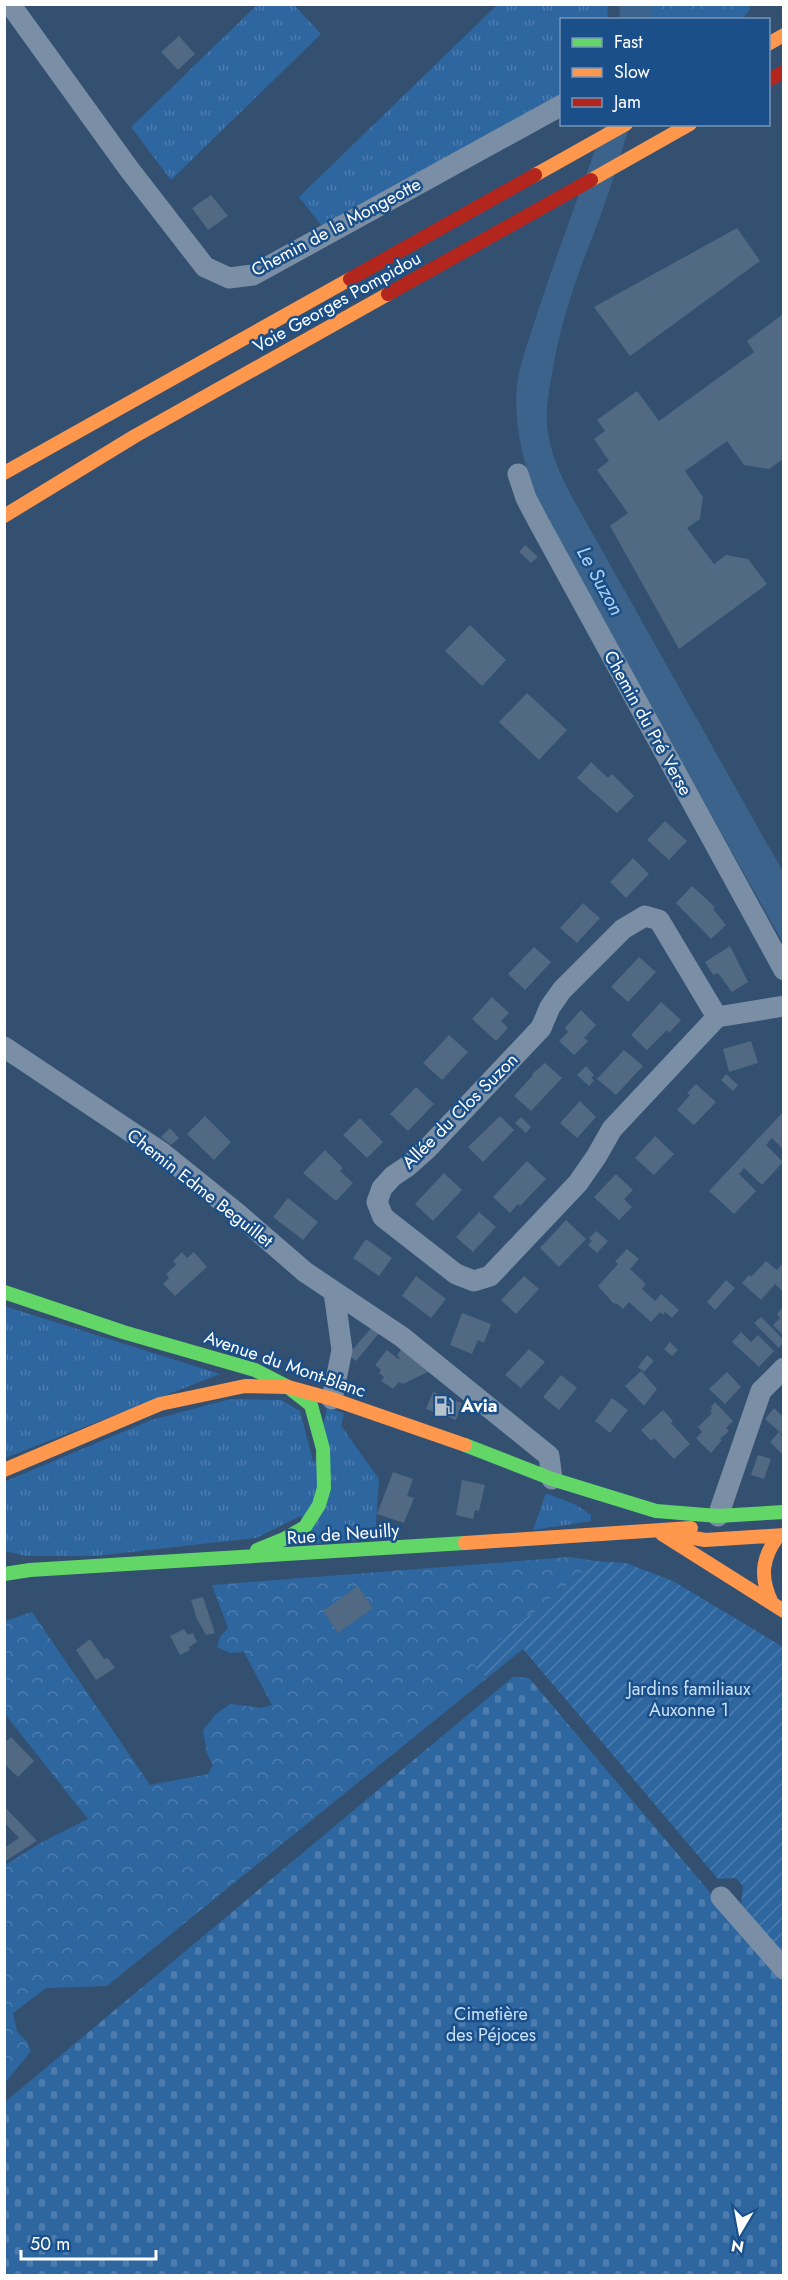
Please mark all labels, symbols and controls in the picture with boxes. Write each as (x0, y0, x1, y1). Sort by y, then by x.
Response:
legend (560, 18, 770, 126)
text: Fast (614, 29, 643, 55)
text: Slow (614, 59, 651, 85)
text: Jam (612, 89, 641, 115)
street label: Chemin de la Mongeotte (247, 171, 425, 283)
street label: Voie Georges Pompidou (248, 245, 426, 359)
water label: Le Suzon (569, 541, 631, 621)
street label: Chemin du Pré Verse (597, 646, 699, 800)
street label: Allée du Clos Suzon (396, 1047, 524, 1175)
street label: Chemin Edme Beguillet (121, 1123, 279, 1254)
street label: Avenue du Mont-Blanc (201, 1324, 369, 1404)
place label: Avia (460, 1393, 498, 1419)
fuel station icon: Avia (432, 1394, 456, 1418)
street label: Rue de Neuilly (286, 1517, 400, 1551)
park label: Jardins familiaux Auxonne 1 (625, 1676, 751, 1723)
park label: Cimetière des Péjoces (446, 2001, 536, 2048)
north arrow (710, 2202, 770, 2262)
scale bar (21, 2223, 156, 2261)
text: 50 m (30, 2231, 70, 2257)
text: N (729, 2234, 746, 2259)

